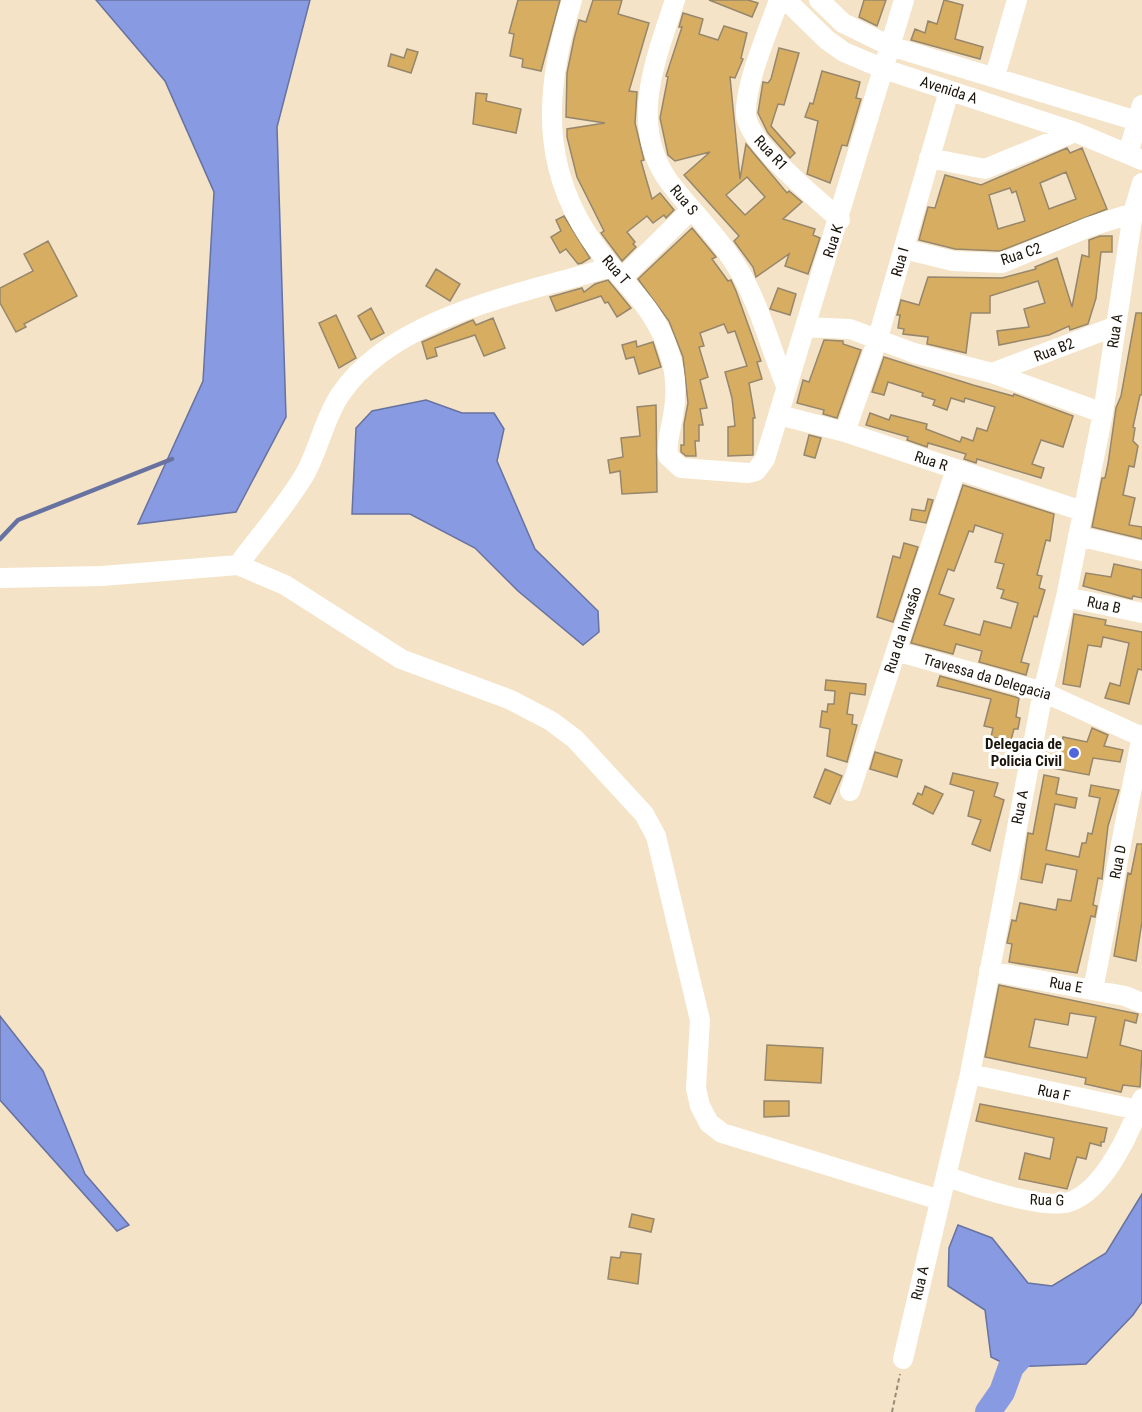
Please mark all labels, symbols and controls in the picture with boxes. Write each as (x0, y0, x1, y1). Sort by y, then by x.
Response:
street label: Avenida A (918, 72, 980, 108)
street label: Rua R1 (750, 132, 792, 174)
street label: Rua S (666, 181, 702, 219)
street label: Rua K (819, 221, 847, 260)
street label: Rua C2 (998, 239, 1044, 269)
street label: Rua I (887, 245, 913, 279)
street label: Rua T (598, 252, 634, 289)
street label: Rua A (1104, 312, 1126, 349)
street label: Rua B2 (1031, 334, 1077, 366)
street label: Rua R (912, 447, 950, 475)
street label: Rua da Invasão (881, 584, 925, 676)
street label: Rua B (1085, 593, 1123, 617)
street label: Travessa da Delegacia (921, 650, 1053, 704)
place label: Delegacia de Policia Civil (985, 735, 1062, 770)
marker: Delegacia de Policia Civil (1067, 746, 1081, 760)
street label: Rua A (1008, 788, 1032, 826)
street label: Rua D (1106, 843, 1130, 881)
street label: Rua E (1048, 973, 1084, 997)
street label: Rua F (1036, 1081, 1072, 1105)
street label: Rua G (1029, 1190, 1065, 1210)
street label: Rua A (907, 1264, 933, 1302)

